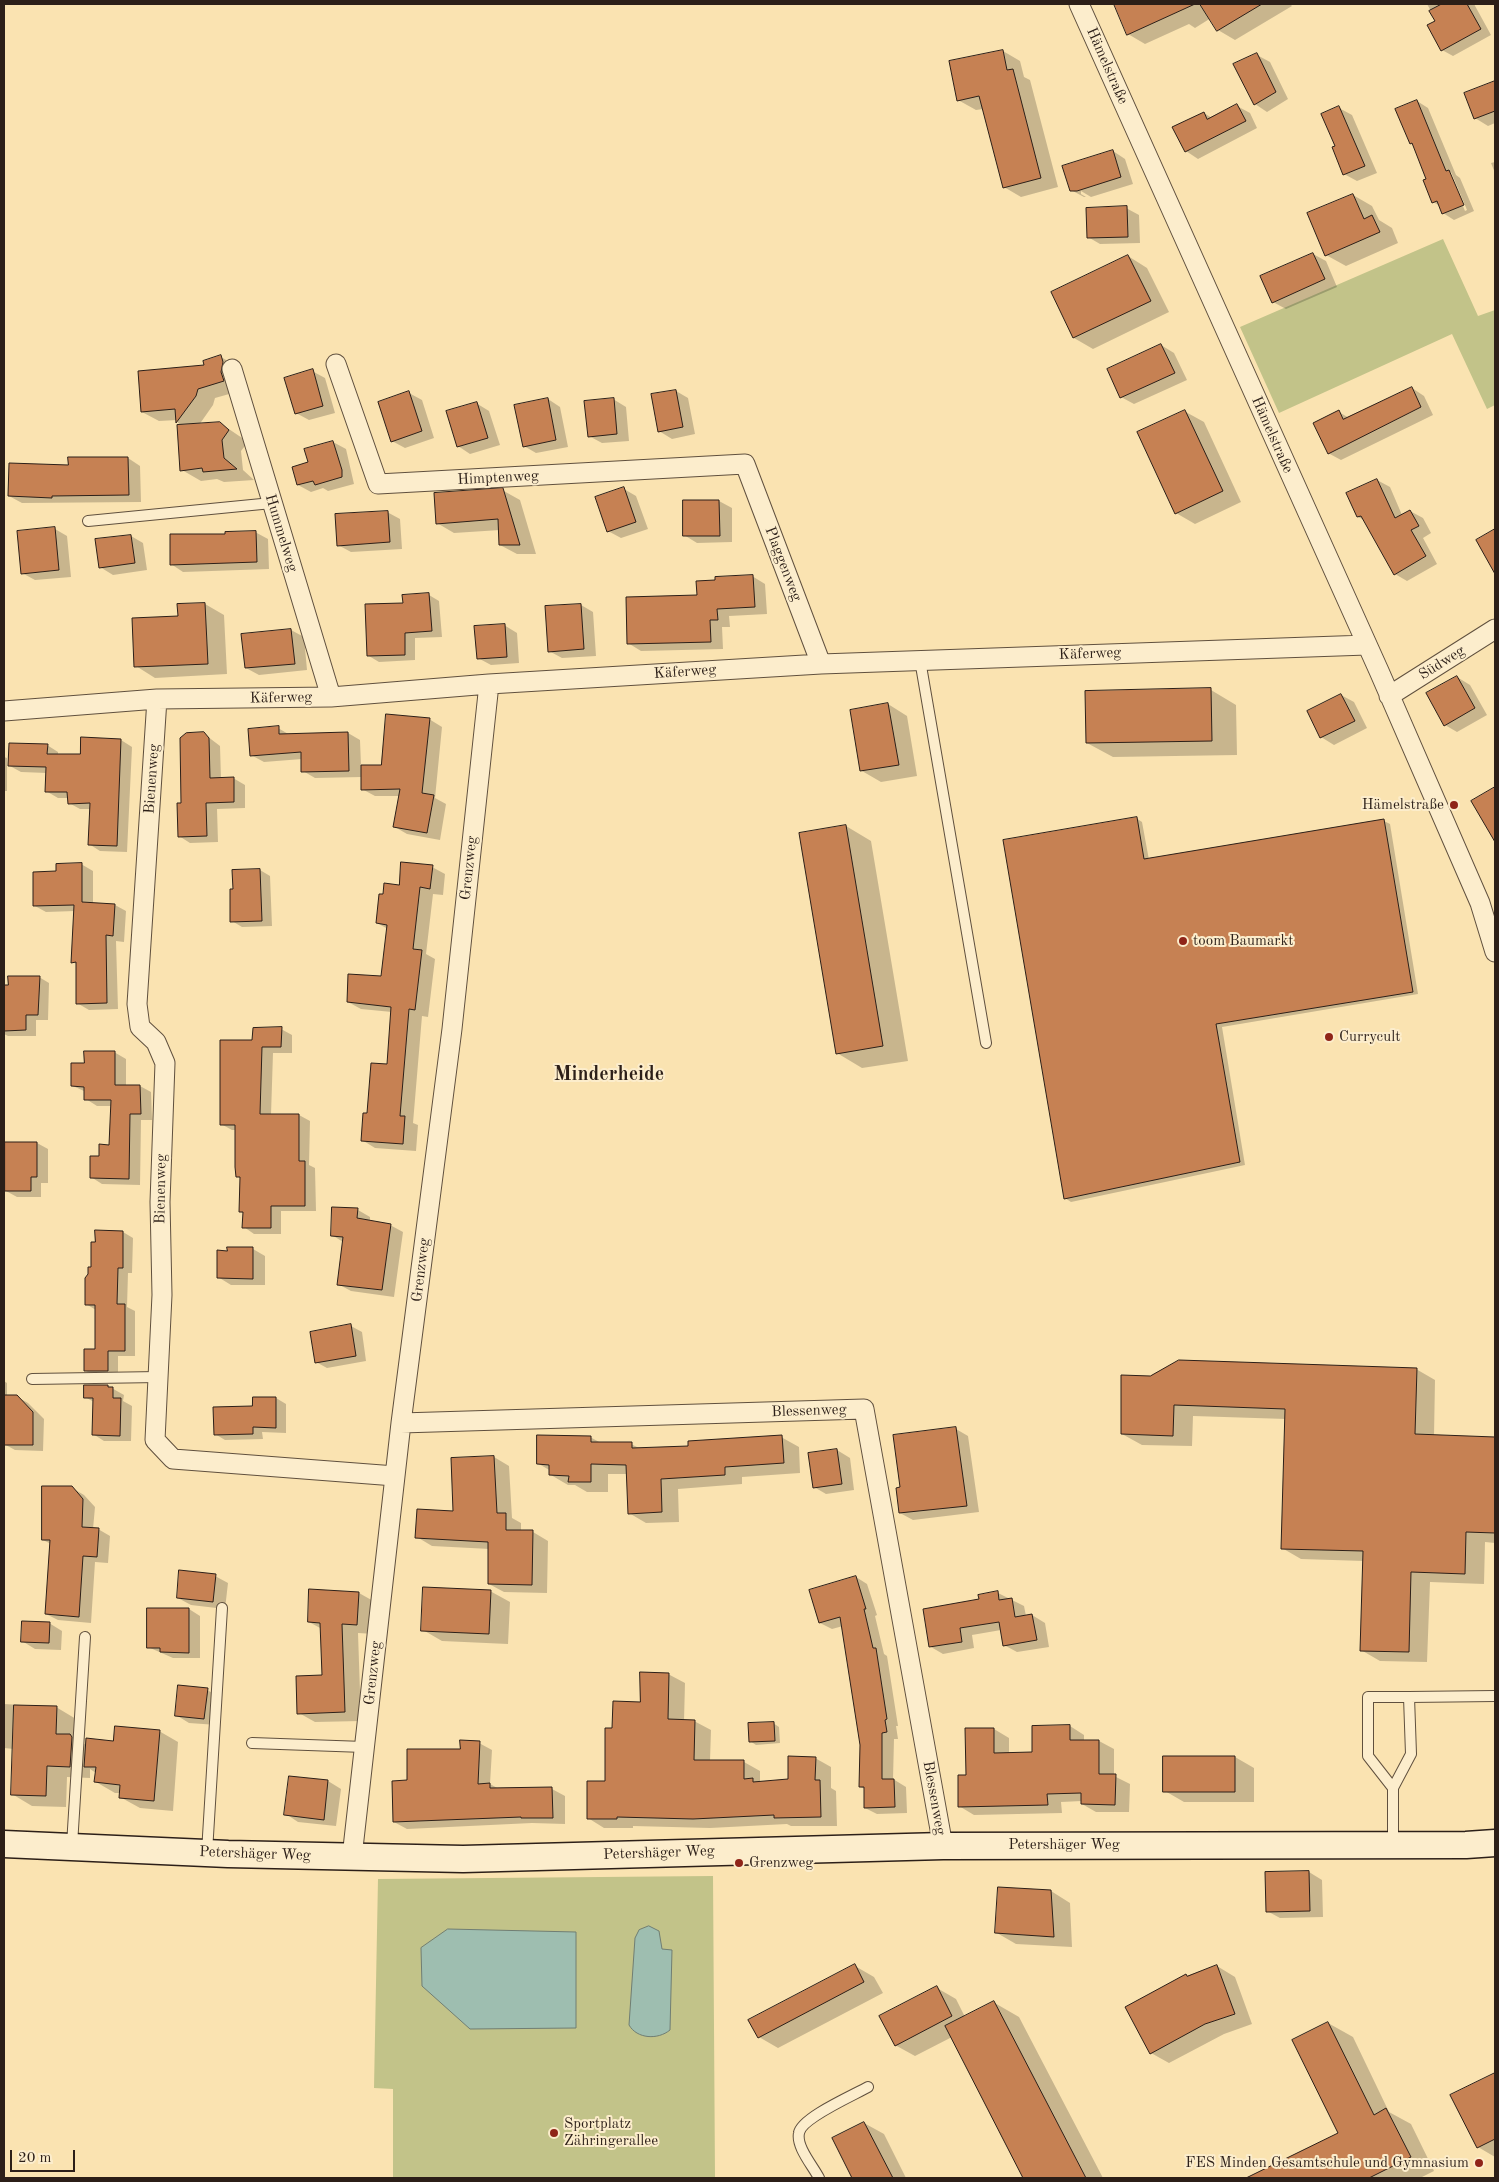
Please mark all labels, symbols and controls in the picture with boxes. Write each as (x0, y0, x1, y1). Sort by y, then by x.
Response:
street label: Hämelstraße (1082, 25, 1132, 107)
street label: Hämelstraße (1247, 394, 1297, 476)
street label: Himptenweg (457, 467, 539, 489)
street label: Hummelweg (261, 492, 301, 574)
street label: Plaggenweg (760, 524, 806, 604)
street label: Südweg (1416, 642, 1468, 684)
street label: Käferweg (1058, 644, 1122, 664)
street label: Käferweg (653, 661, 717, 683)
street label: Käferweg (250, 688, 312, 708)
street label: Bienenweg (141, 743, 163, 815)
place label: Hämelstraße (1362, 796, 1444, 814)
marker: Hämelstraße (1448, 799, 1460, 811)
street label: Grenzweg (457, 835, 481, 901)
place label: toom Baumarkt (1193, 932, 1294, 950)
marker: toom Baumarkt (1177, 935, 1189, 947)
place label: Currycult (1339, 1028, 1400, 1046)
marker: Currycult (1323, 1031, 1335, 1043)
district label: Minderheide (554, 1063, 664, 1087)
street label: Bienenweg (151, 1154, 171, 1224)
street label: Grenzweg (408, 1237, 434, 1303)
street label: Blessenweg (771, 1401, 847, 1421)
street label: Grenzweg (361, 1640, 385, 1706)
street label: Blessenweg (919, 1759, 949, 1837)
street label: Petershäger Weg (1008, 1836, 1120, 1854)
street label: Petershäger Weg (603, 1842, 715, 1864)
street label: Petershäger Weg (199, 1843, 311, 1865)
place label: Grenzweg (749, 1854, 813, 1872)
marker: Grenzweg (733, 1857, 745, 1869)
place label: Sportplatz Zähringerallee (564, 2115, 658, 2150)
marker: Sportplatz Zähringerallee (548, 2127, 560, 2139)
scale bar (12, 2140, 78, 2172)
text: 20 m (18, 2151, 52, 2166)
place label: FES Minden Gesamtschule und Gymnasium (1185, 2154, 1469, 2172)
marker: FES Minden Gesamtschule und Gymnasium (1473, 2157, 1485, 2169)

